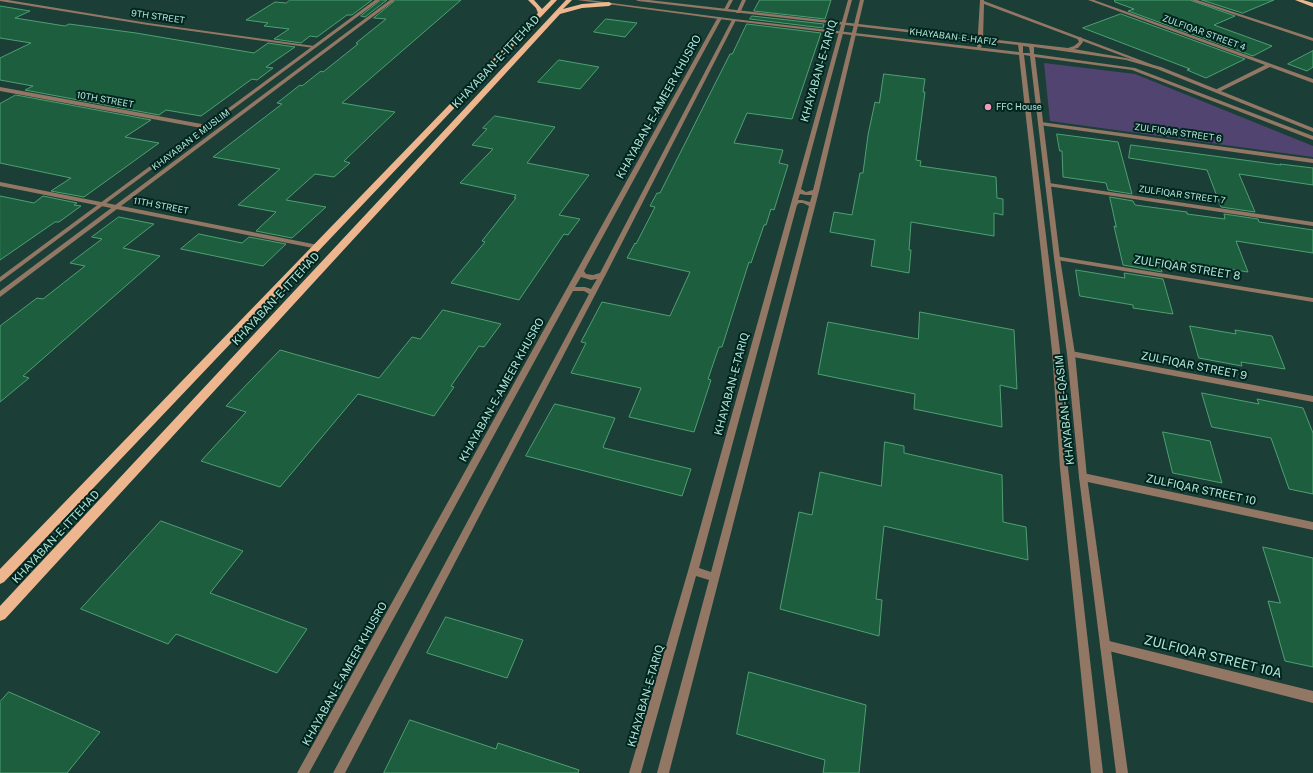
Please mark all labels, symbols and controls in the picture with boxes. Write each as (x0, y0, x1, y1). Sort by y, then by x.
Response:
street label: 9TH STREET (130, 8, 186, 26)
street label: KHAYABAN-E-ITTEHAD (450, 13, 542, 111)
street label: ZULFIQAR STREET 4 (1161, 13, 1247, 53)
street label: KHAYABAN-E-TARIQ (798, 18, 840, 124)
street label: KHAYABAN-E-HAFIZ (909, 26, 997, 48)
street label: KHAYABAN-E-AMEER KHUSRO (614, 33, 704, 181)
street label: 10TH STREET (76, 90, 134, 110)
marker: FFC House (983, 102, 993, 112)
place label: FFC House (996, 102, 1042, 112)
street label: KHAYABAN E MUSLIM (150, 107, 232, 173)
street label: ZULFIQAR STREET 6 (1134, 122, 1222, 144)
street label: ZULFIQAR STREET 7 (1138, 184, 1226, 206)
street label: 11TH STREET (133, 195, 189, 217)
street label: KHAYABAN-E-ITTEHAD (230, 250, 322, 348)
street label: ZULFIQAR STREET 8 (1133, 253, 1241, 283)
street label: KHAYABAN-E-AMEER KHUSRO (457, 316, 547, 464)
street label: KHAYABAN-E-TARIQ (712, 331, 752, 437)
street label: ZULFIQAR STREET 9 (1140, 349, 1248, 383)
street label: KHAYABAN-E-QASIM (1053, 354, 1077, 466)
street label: ZULFIQAR STREET 10 (1145, 472, 1257, 508)
street label: KHAYABAN-E-ITTEHAD (10, 488, 102, 586)
street label: KHAYABAN-E-AMEER KHUSRO (300, 600, 390, 748)
street label: ZULFIQAR STREET 10A (1142, 632, 1284, 682)
street label: KHAYABAN-E-TARIQ (625, 643, 667, 749)

